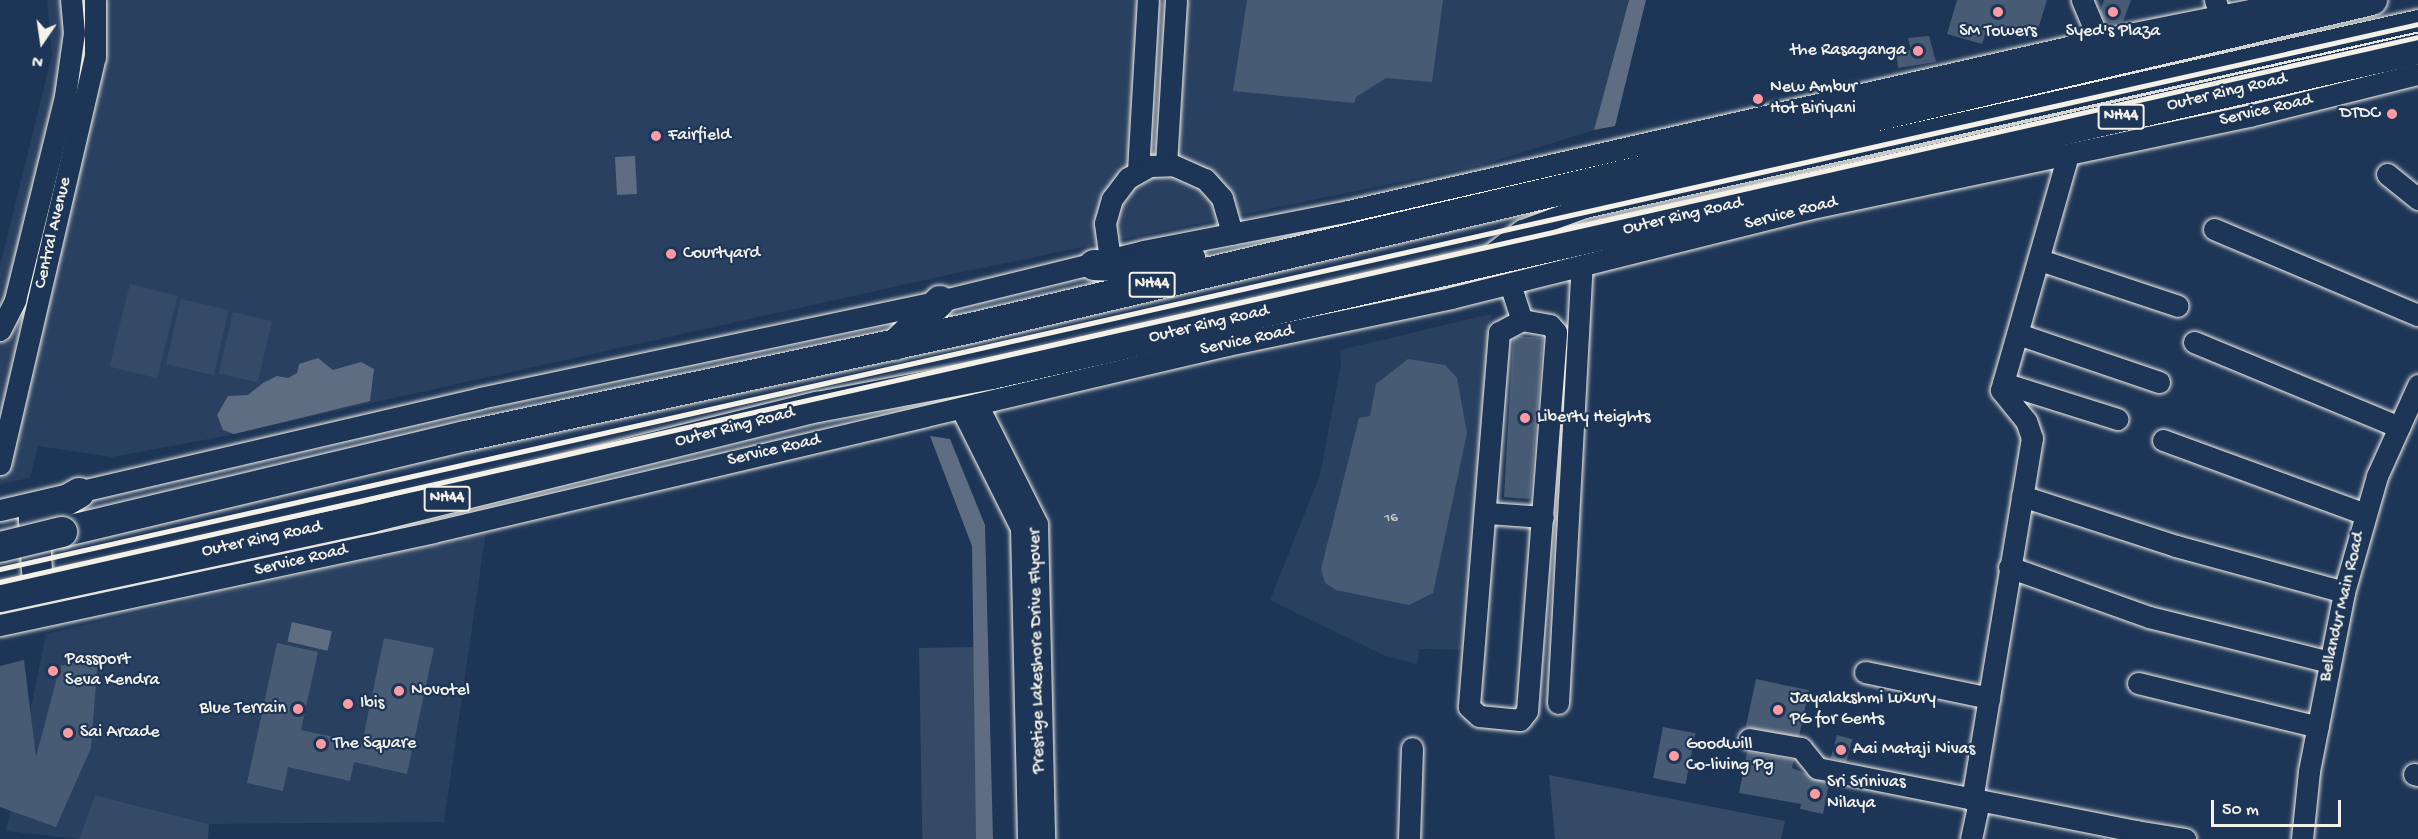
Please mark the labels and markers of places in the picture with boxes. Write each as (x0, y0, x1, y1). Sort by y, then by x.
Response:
marker: SM Towers (1991, 5, 2005, 19)
marker: Syed's Plaza (2106, 5, 2120, 19)
place label: SM Towers (1959, 21, 2037, 43)
place label: Syed's Plaza (2066, 21, 2160, 43)
place label: the Rasaganga (1790, 40, 1906, 62)
marker: the Rasaganga (1911, 44, 1925, 58)
place label: New Ambur Hot Biriyani (1770, 78, 1857, 121)
marker: New Ambur Hot Biriyani (1751, 92, 1765, 106)
place label: DTDC (2340, 103, 2380, 125)
marker: DTDC (2385, 107, 2399, 121)
place label: Fairfield (668, 125, 731, 147)
marker: Fairfield (649, 129, 663, 143)
place label: Courtyard (683, 243, 760, 265)
marker: Courtyard (664, 247, 678, 261)
place label: Liberty Heights (1537, 407, 1650, 429)
marker: Liberty Heights (1518, 411, 1532, 425)
place label: Passport Seva Kendra (65, 650, 160, 692)
marker: Passport Seva Kendra (46, 664, 60, 678)
place label: Novotel (411, 680, 470, 702)
marker: Novotel (392, 684, 406, 698)
place label: Jayalakshmi Luxury PG for Gents (1790, 689, 1936, 732)
place label: Ibis (360, 693, 384, 715)
marker: Ibis (341, 697, 355, 711)
place label: Blue Terrain (199, 698, 286, 720)
marker: Blue Terrain (291, 702, 305, 716)
marker: Jayalakshmi Luxury PG for Gents (1771, 703, 1785, 717)
place label: Sai Arcade (80, 722, 159, 744)
marker: Sai Arcade (61, 726, 75, 740)
place label: The Square (333, 733, 416, 755)
place label: Goodwill Co-living Pg (1686, 735, 1774, 777)
marker: The Square (314, 737, 328, 751)
place label: Aai Mataji Nivas (1853, 739, 1975, 761)
marker: Aai Mataji Nivas (1834, 743, 1848, 757)
marker: Goodwill Co-living Pg (1667, 749, 1681, 763)
place label: Sri Srinivas Nilaya (1827, 773, 1906, 816)
marker: Sri Srinivas Nilaya (1808, 787, 1822, 801)

